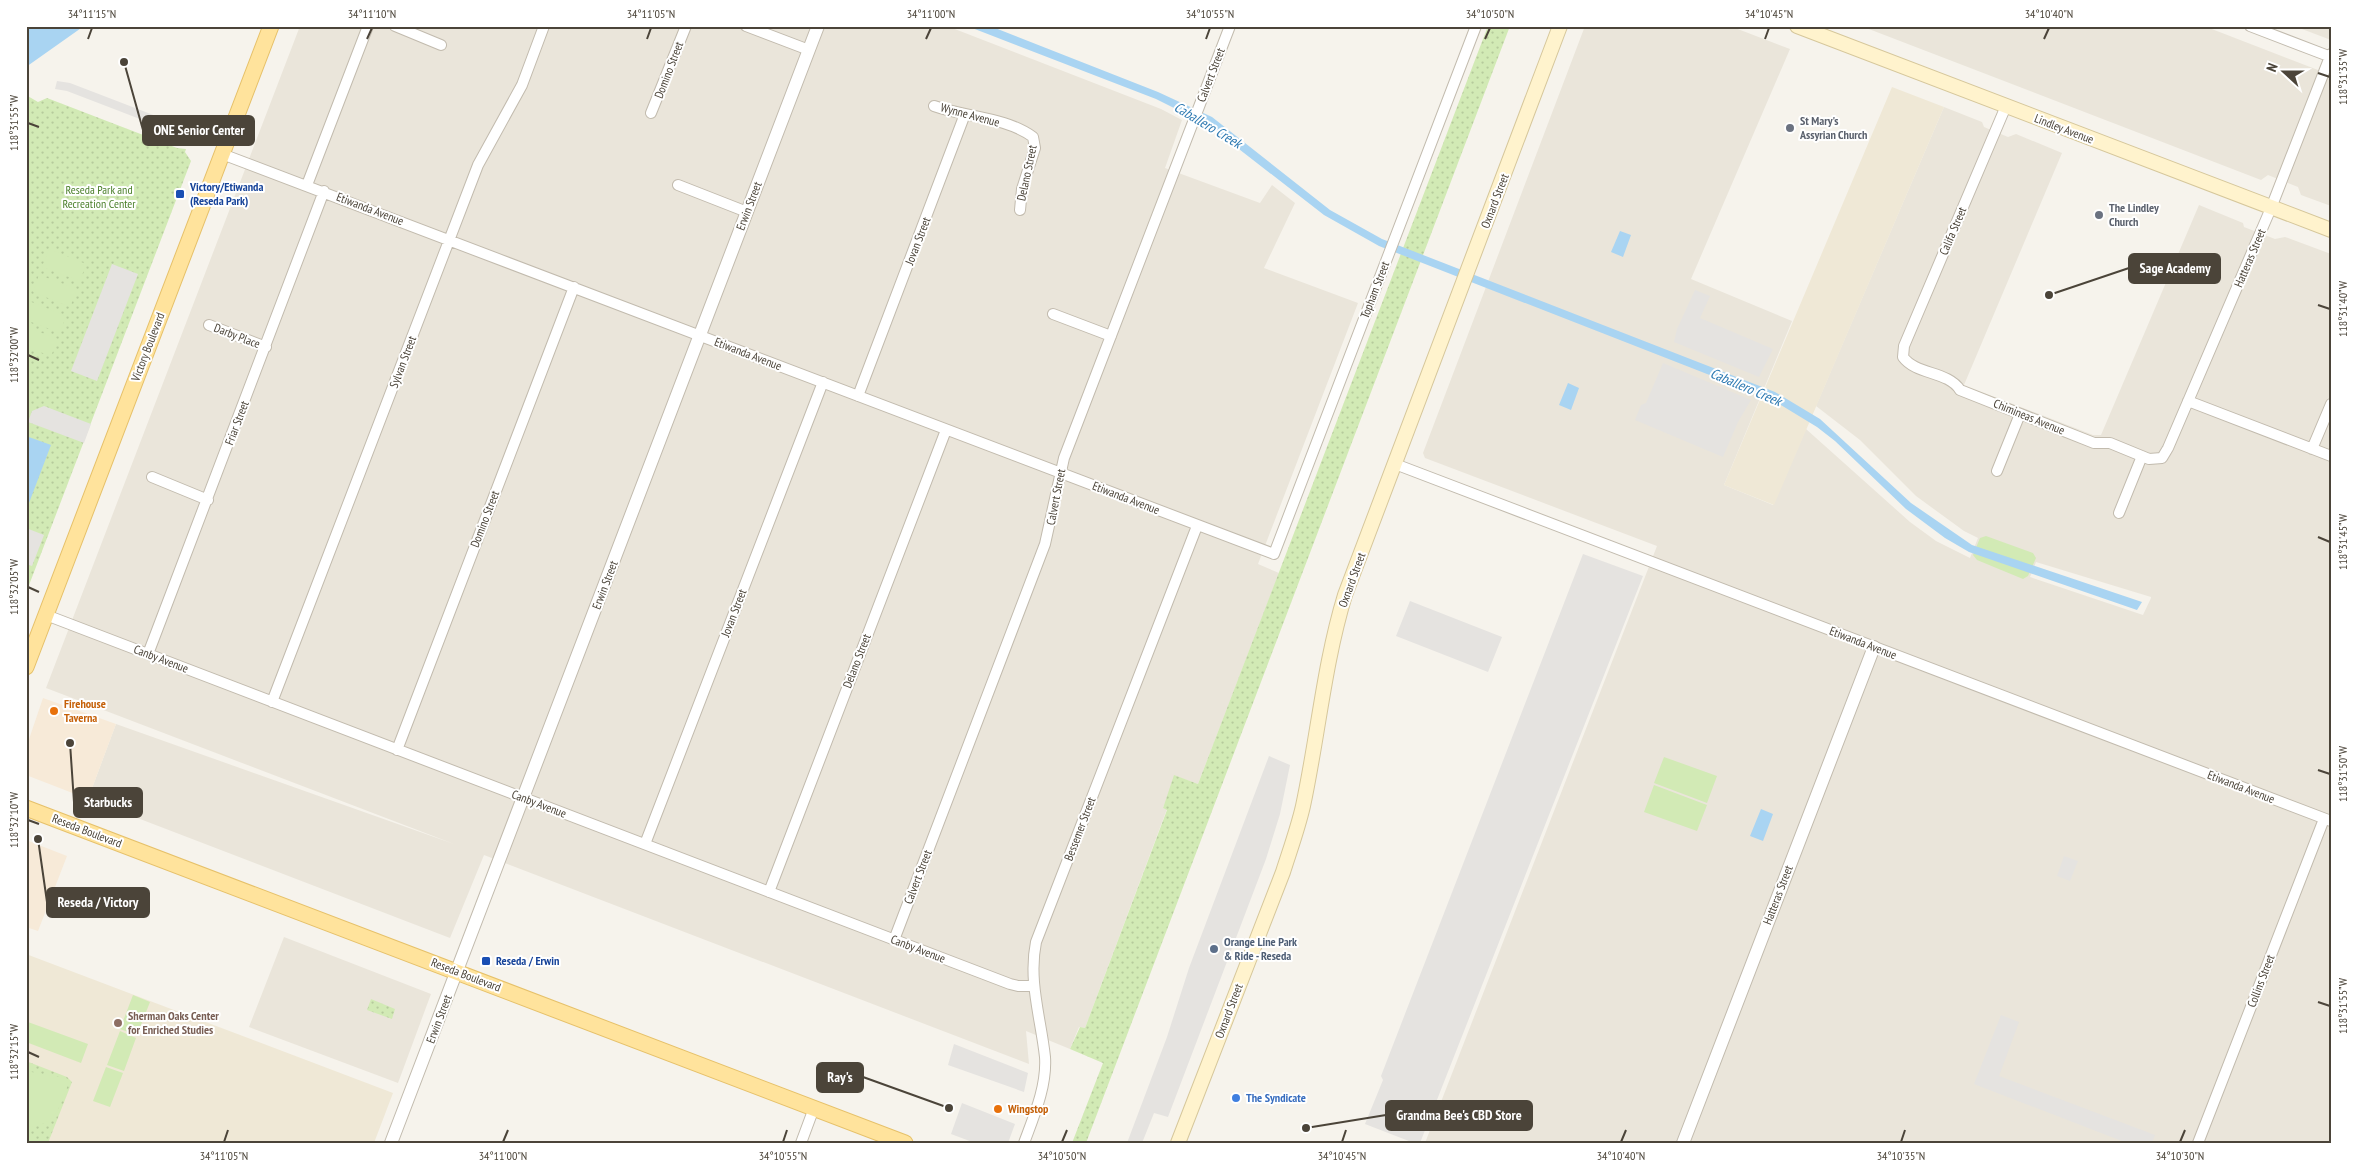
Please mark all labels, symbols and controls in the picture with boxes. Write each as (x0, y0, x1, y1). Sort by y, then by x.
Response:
text: 34°11'15"N (68, 6, 116, 21)
text: 34°11'10"N (348, 6, 396, 21)
text: 34°11'05"N (627, 6, 675, 21)
text: 34°11'00"N (907, 6, 955, 21)
text: 34°10'55"N (1186, 6, 1234, 21)
text: 34°10'50"N (1466, 6, 1514, 21)
text: 34°10'45"N (1745, 6, 1793, 21)
text: 34°10'40"N (2025, 6, 2073, 21)
street label: Domino Street (651, 39, 686, 100)
street label: Calvert Street (1193, 45, 1228, 104)
north arrow (2260, 48, 2310, 98)
text: 118°31'35"W (2335, 49, 2350, 105)
text: N (2262, 61, 2282, 74)
text: 118°31'55"W (6, 95, 21, 151)
water label: Caballero Creek (1171, 98, 1246, 153)
street label: Wynne Avenue (939, 99, 1001, 130)
street label: Lindley Avenue (2032, 110, 2096, 147)
place label: St Mary's Assyrian Church (1799, 113, 1867, 142)
callout: ONE Senior Center (143, 116, 254, 145)
text: ONE Senior Center (153, 121, 246, 139)
marker: St Mary's Assyrian Church (1784, 122, 1796, 134)
street label: Delano Street (1013, 143, 1040, 202)
street label: Oxnard Street (1477, 171, 1512, 230)
place label: Victory/Etiwanda (Reseda Park) (189, 179, 263, 208)
street label: Erwin Street (732, 179, 765, 232)
park label: Reseda Park and Recreation Center (62, 182, 136, 211)
marker: Victory/Etiwanda (Reseda Park) (174, 188, 186, 200)
street label: Etiwanda Avenue (334, 189, 406, 228)
place label: The Lindley Church (2109, 200, 2159, 229)
street label: Califa Street (1936, 204, 1970, 257)
marker: The Lindley Church (2093, 209, 2105, 221)
street label: Jovan Street (901, 214, 934, 268)
street label: Hatteras Street (2230, 226, 2269, 289)
callout: Sage Academy (2129, 254, 2220, 283)
street label: Topham Street (1357, 259, 1393, 320)
text: Sage Academy (2139, 259, 2211, 277)
text: 118°31'40"W (2335, 281, 2350, 337)
street label: Victory Boulevard (127, 310, 168, 384)
street label: Darby Place (212, 320, 262, 351)
text: 118°32'00"W (6, 327, 21, 383)
street label: Sylvan Street (386, 333, 420, 390)
street label: Etiwanda Avenue (712, 334, 784, 373)
water label: Caballero Creek (1708, 364, 1786, 411)
street label: Chimineas Avenue (1991, 395, 2067, 438)
street label: Friar Street (221, 398, 252, 447)
street label: Calvert Street (1043, 467, 1068, 526)
street label: Etiwanda Avenue (1090, 478, 1162, 517)
street label: Domino Street (467, 488, 502, 549)
text: 118°31'45"W (2335, 514, 2350, 570)
street label: Oxnard Street (1335, 550, 1369, 609)
street label: Erwin Street (588, 558, 621, 611)
text: 118°32'05"W (6, 559, 21, 615)
street label: Jovan Street (717, 586, 750, 640)
street label: Etiwanda Avenue (1827, 623, 1899, 662)
street label: Delano Street (839, 631, 874, 690)
street label: Canby Avenue (132, 641, 191, 676)
place label: Firehouse Taverna (64, 696, 106, 725)
marker: Firehouse Taverna (48, 705, 60, 717)
text: 118°31'50"W (2335, 746, 2350, 802)
street label: Etiwanda Avenue (2205, 767, 2277, 806)
street label: Canby Avenue (510, 786, 569, 821)
callout: Starbucks (74, 788, 142, 817)
text: 118°32'10"W (6, 792, 21, 848)
text: Starbucks (84, 793, 132, 811)
street label: Bessemer Street (1061, 794, 1099, 863)
street label: Reseda Boulevard (50, 810, 124, 851)
street label: Calvert Street (900, 847, 935, 906)
street label: Hatteras Street (1759, 862, 1796, 927)
callout: Reseda / Victory (47, 888, 149, 917)
text: Reseda / Victory (58, 893, 139, 911)
street label: Canby Avenue (889, 931, 948, 966)
place label: Orange Line Park & Ride - Reseda (1224, 934, 1297, 963)
marker: Orange Line Park & Ride - Reseda (1208, 943, 1220, 955)
street label: Collins Street (2244, 952, 2278, 1009)
place label: Reseda / Erwin (496, 953, 559, 968)
street label: Reseda Boulevard (429, 954, 503, 995)
marker: Reseda / Erwin (480, 955, 492, 967)
text: 118°31'55"W (2335, 978, 2350, 1034)
street label: Oxnard Street (1211, 981, 1246, 1040)
street label: Erwin Street (422, 992, 455, 1045)
place label: Sherman Oaks Center for Enriched Studies (128, 1008, 219, 1037)
marker: Sherman Oaks Center for Enriched Studies (112, 1017, 124, 1029)
text: 118°32'15"W (6, 1024, 21, 1080)
callout: Ray's (817, 1063, 863, 1092)
text: Ray's (827, 1068, 853, 1086)
place label: The Syndicate (1246, 1090, 1306, 1105)
marker: The Syndicate (1230, 1092, 1242, 1104)
place label: Wingstop (1007, 1101, 1049, 1116)
callout: Grandma Bee's CBD Store (1386, 1101, 1532, 1130)
marker: Wingstop (992, 1103, 1004, 1115)
text: Grandma Bee's CBD Store (1396, 1106, 1522, 1124)
text: 34°11'05"N (200, 1148, 248, 1163)
text: 34°11'00"N (479, 1148, 527, 1163)
text: 34°10'55"N (759, 1148, 807, 1163)
text: 34°10'50"N (1038, 1148, 1086, 1163)
text: 34°10'45"N (1318, 1148, 1366, 1163)
text: 34°10'40"N (1597, 1148, 1645, 1163)
text: 34°10'35"N (1877, 1148, 1925, 1163)
text: 34°10'30"N (2156, 1148, 2204, 1163)

